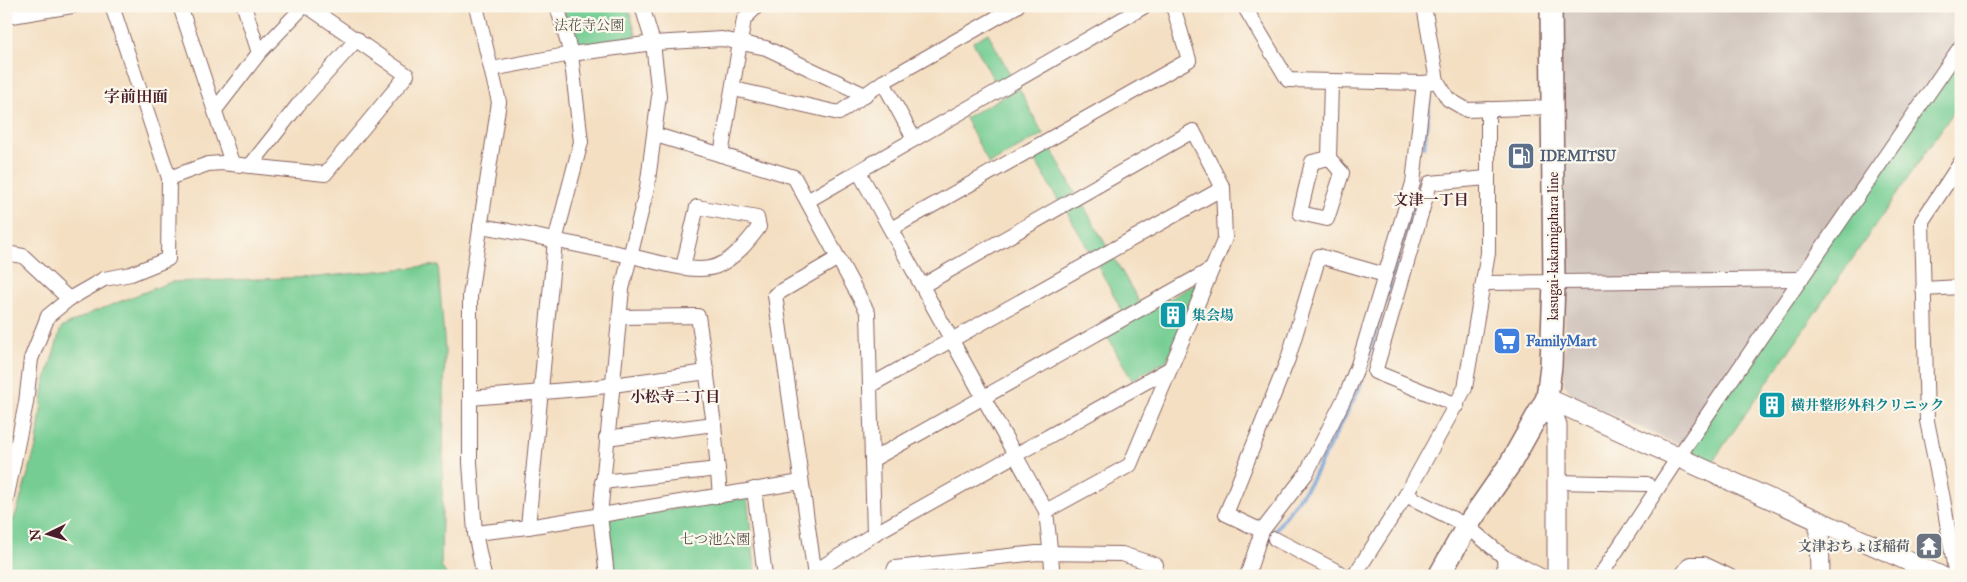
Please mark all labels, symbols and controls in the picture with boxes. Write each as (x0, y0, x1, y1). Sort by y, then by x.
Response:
park label: 法花寺公園 (554, 17, 624, 34)
district label: 字前田面 (104, 87, 168, 106)
fuel station icon: IDEMITSU (1506, 141, 1536, 171)
place label: IDEMITSU (1540, 148, 1617, 165)
street label: kasugai-kakamigahara line (1545, 171, 1562, 320)
district label: 文津一丁目 (1393, 191, 1469, 209)
building icon: 集会場 (1158, 300, 1188, 330)
place label: 集会場 (1192, 307, 1234, 324)
supermarket icon: FamilyMart (1492, 326, 1522, 356)
place label: FamilyMart (1526, 333, 1597, 351)
district label: 小松寺二丁目 (630, 388, 720, 406)
building icon: 横井整形外科クリニック (1757, 390, 1787, 420)
place label: 横井整形外科クリニック (1791, 397, 1944, 414)
north arrow (22, 510, 72, 560)
text: N (27, 528, 45, 542)
park label: 七つ池公園 (680, 531, 750, 548)
temple icon: 文津おちょぼ稲荷 (1914, 531, 1944, 561)
place label: 文津おちょぼ稲荷 (1798, 538, 1910, 555)

